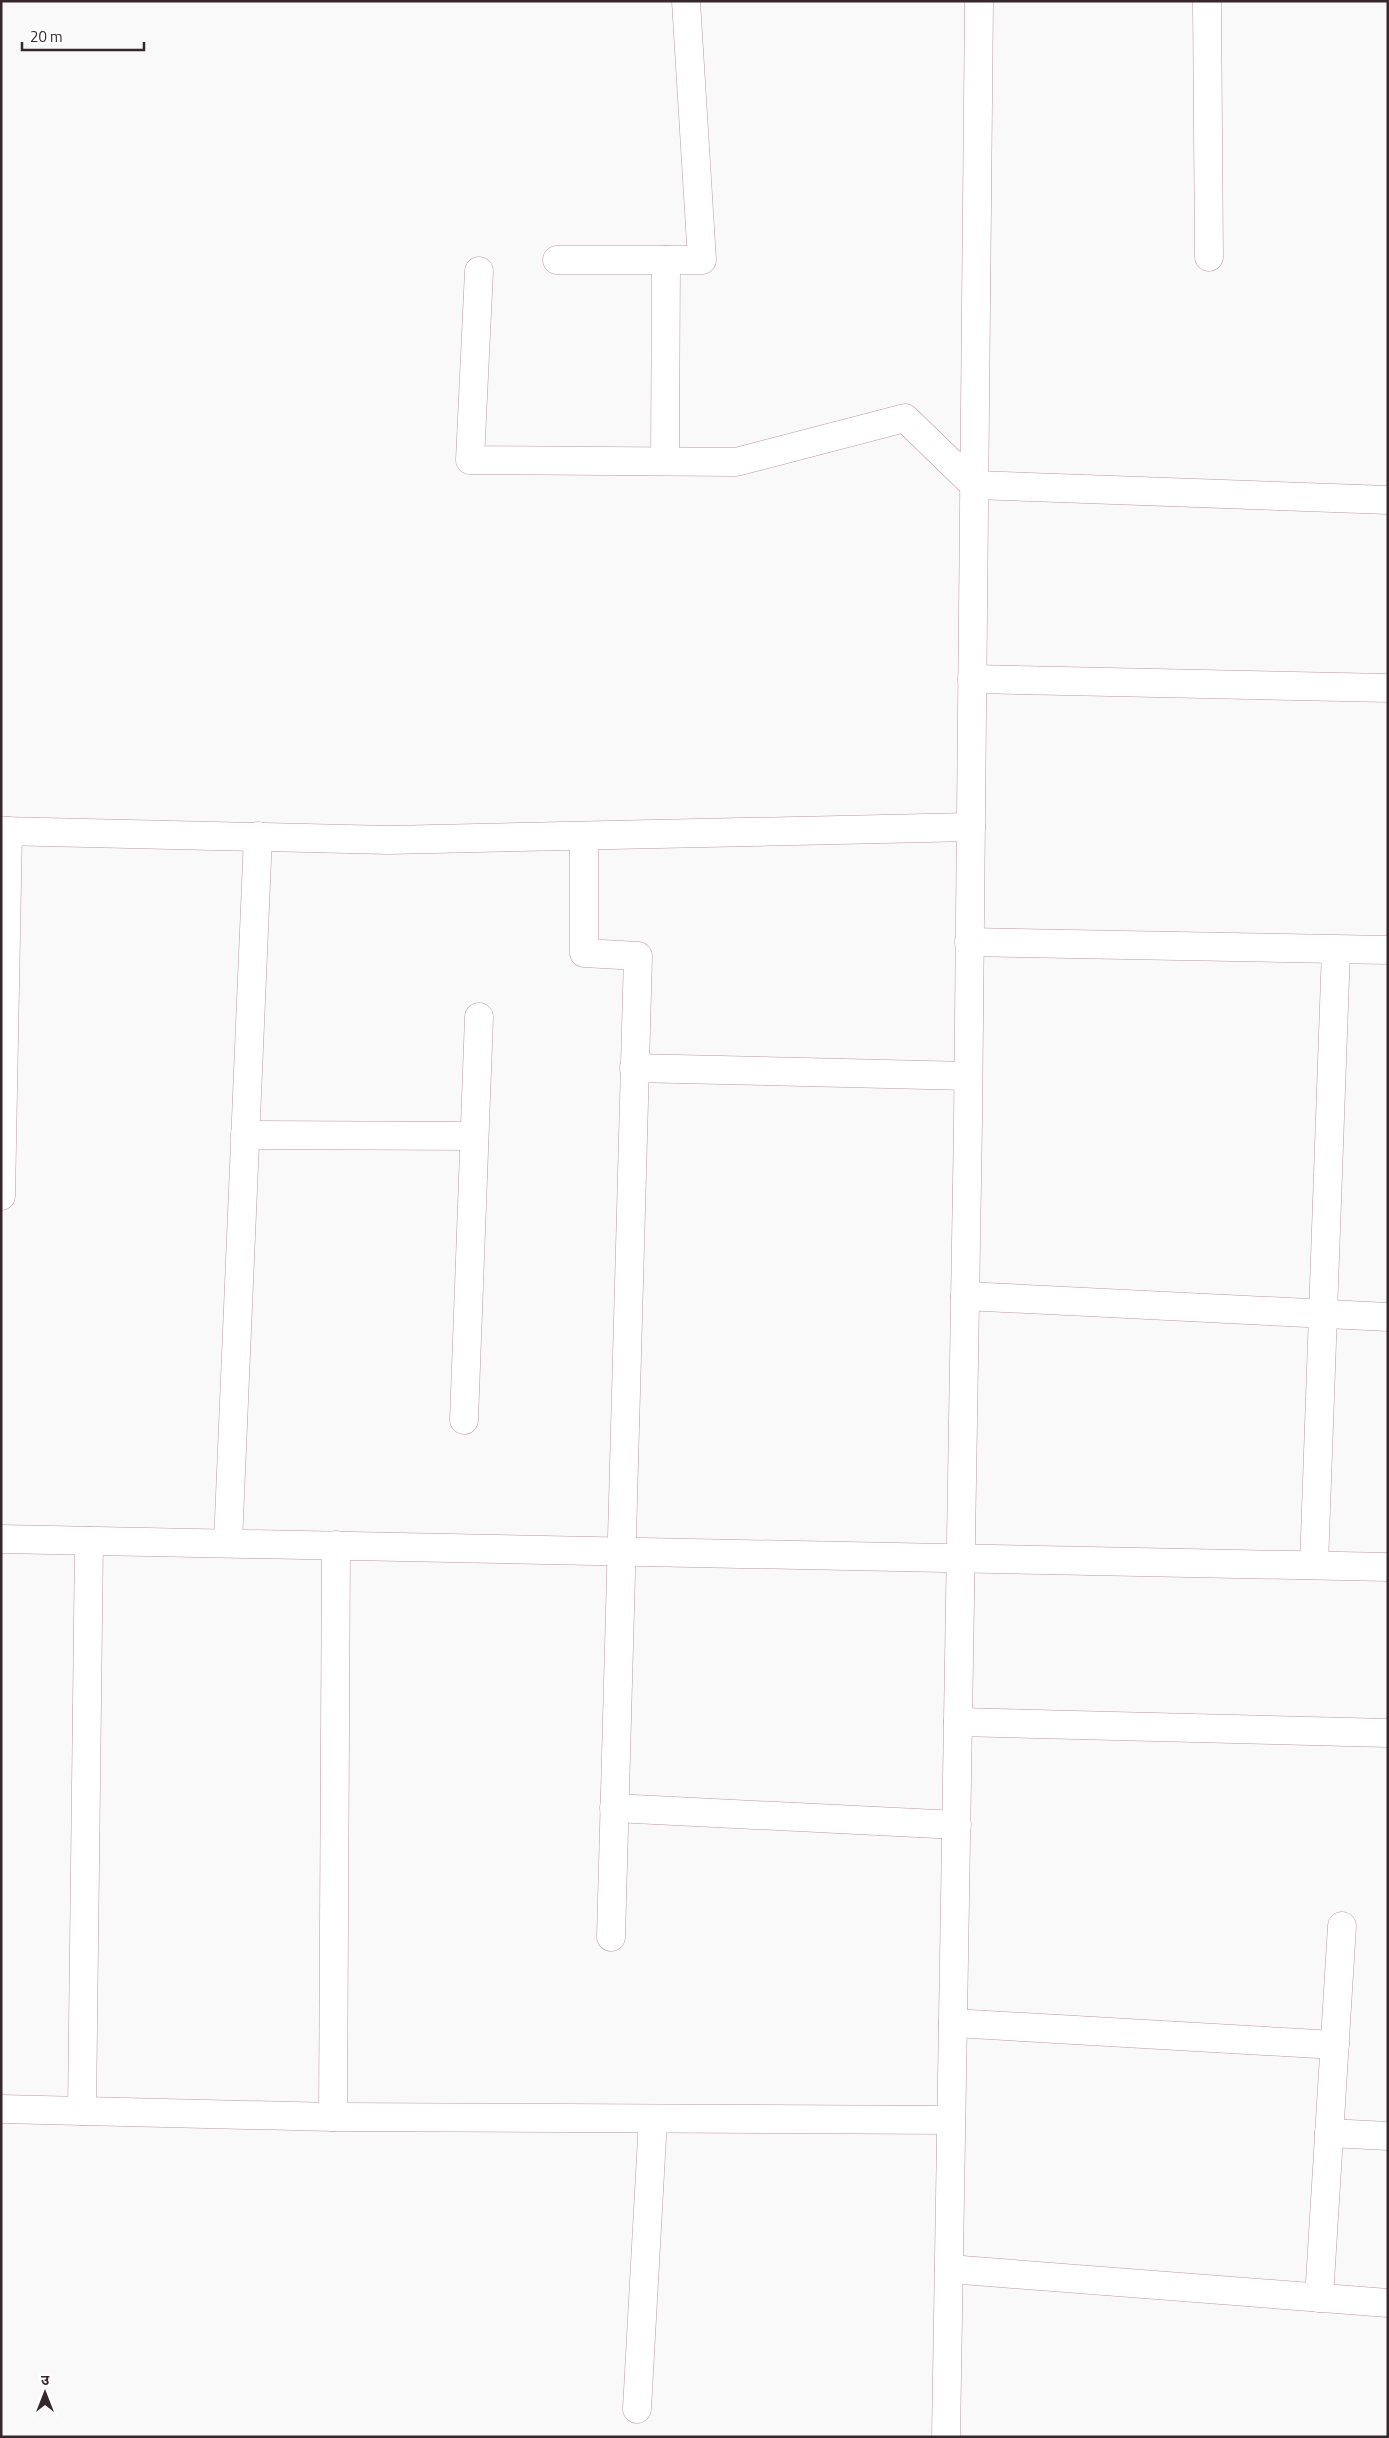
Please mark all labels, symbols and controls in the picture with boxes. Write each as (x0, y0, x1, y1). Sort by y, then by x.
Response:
scale bar (22, 20, 145, 52)
text: 20 m (30, 25, 63, 48)
north arrow (20, 2368, 70, 2418)
text: उ (41, 2369, 50, 2390)

